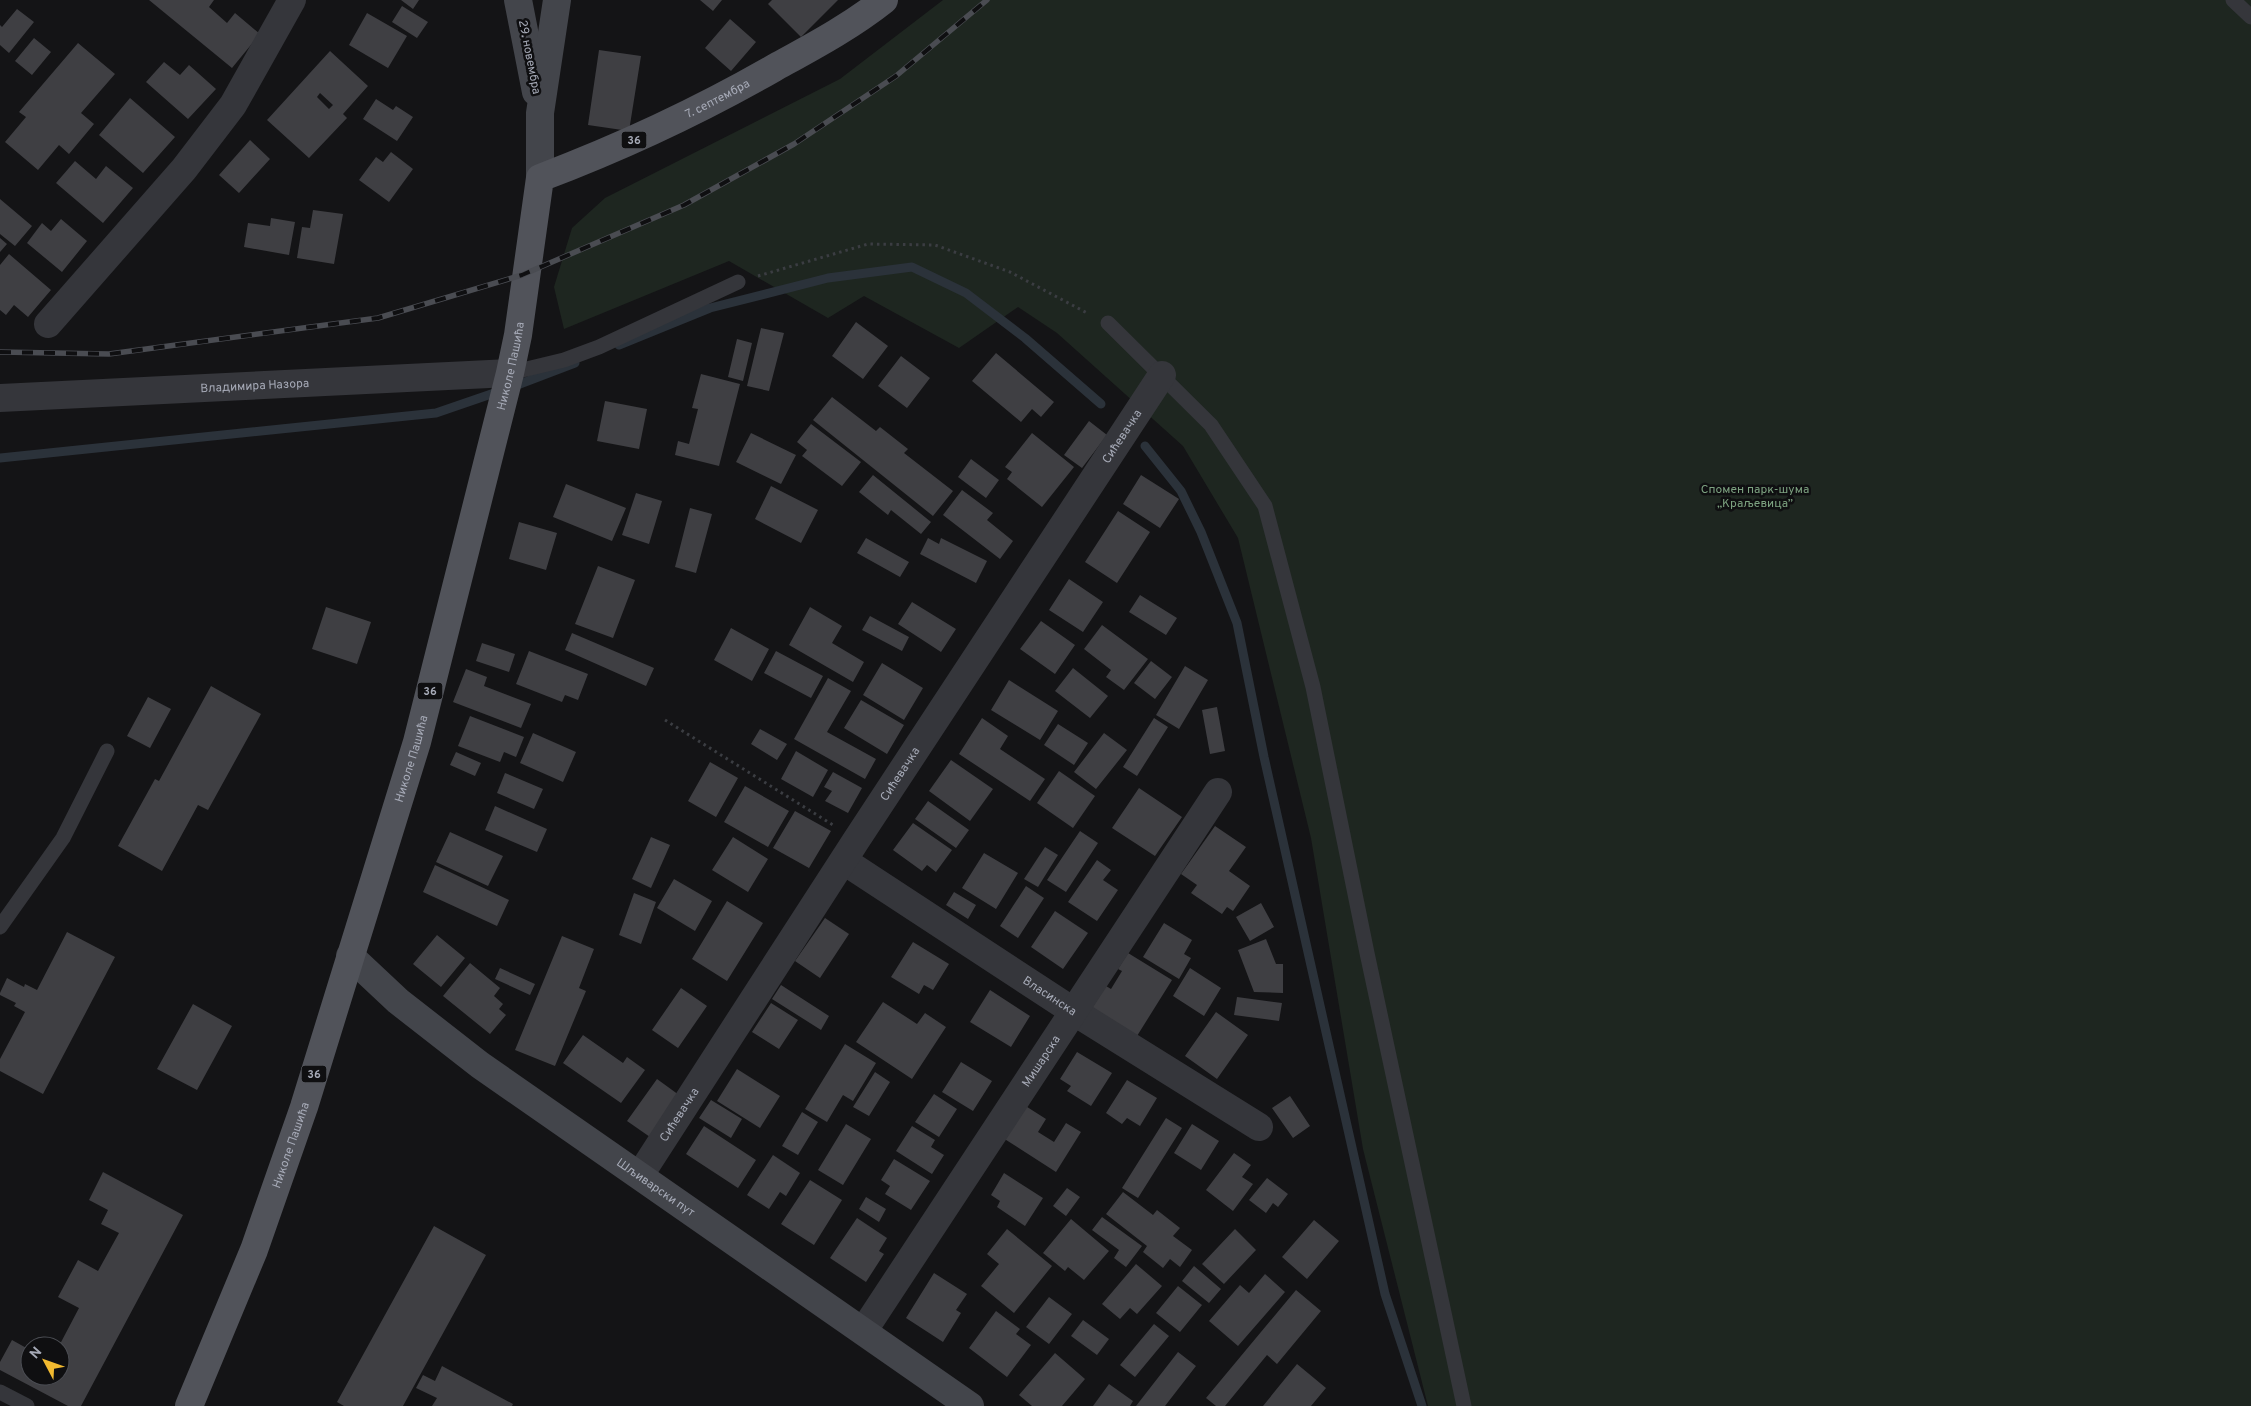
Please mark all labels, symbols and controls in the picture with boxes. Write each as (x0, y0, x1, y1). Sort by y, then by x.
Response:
street label: 29. новембра (514, 19, 544, 96)
street label: 7. септембра (683, 76, 753, 123)
road number: 36 (622, 132, 646, 148)
street label: Николе Пашића (494, 321, 529, 412)
street label: Владимира Назора (200, 376, 310, 397)
street label: Сићевачка (1099, 407, 1146, 467)
park label: Спомен парк-шума „Краљевица” (1701, 482, 1809, 512)
road number: 36 (418, 682, 442, 699)
street label: Николе Пашића (392, 714, 432, 805)
street label: Сићевачка (877, 744, 924, 804)
street label: Власинска (1019, 973, 1079, 1020)
street label: Мишарска (1019, 1033, 1065, 1091)
road number: 36 (302, 1066, 326, 1082)
street label: Сићевачка (656, 1085, 703, 1145)
street label: Николе Пашића (269, 1101, 314, 1191)
street label: Шљиварски пут (613, 1155, 698, 1221)
north arrow (20, 1336, 70, 1386)
text: N (27, 1344, 46, 1363)

